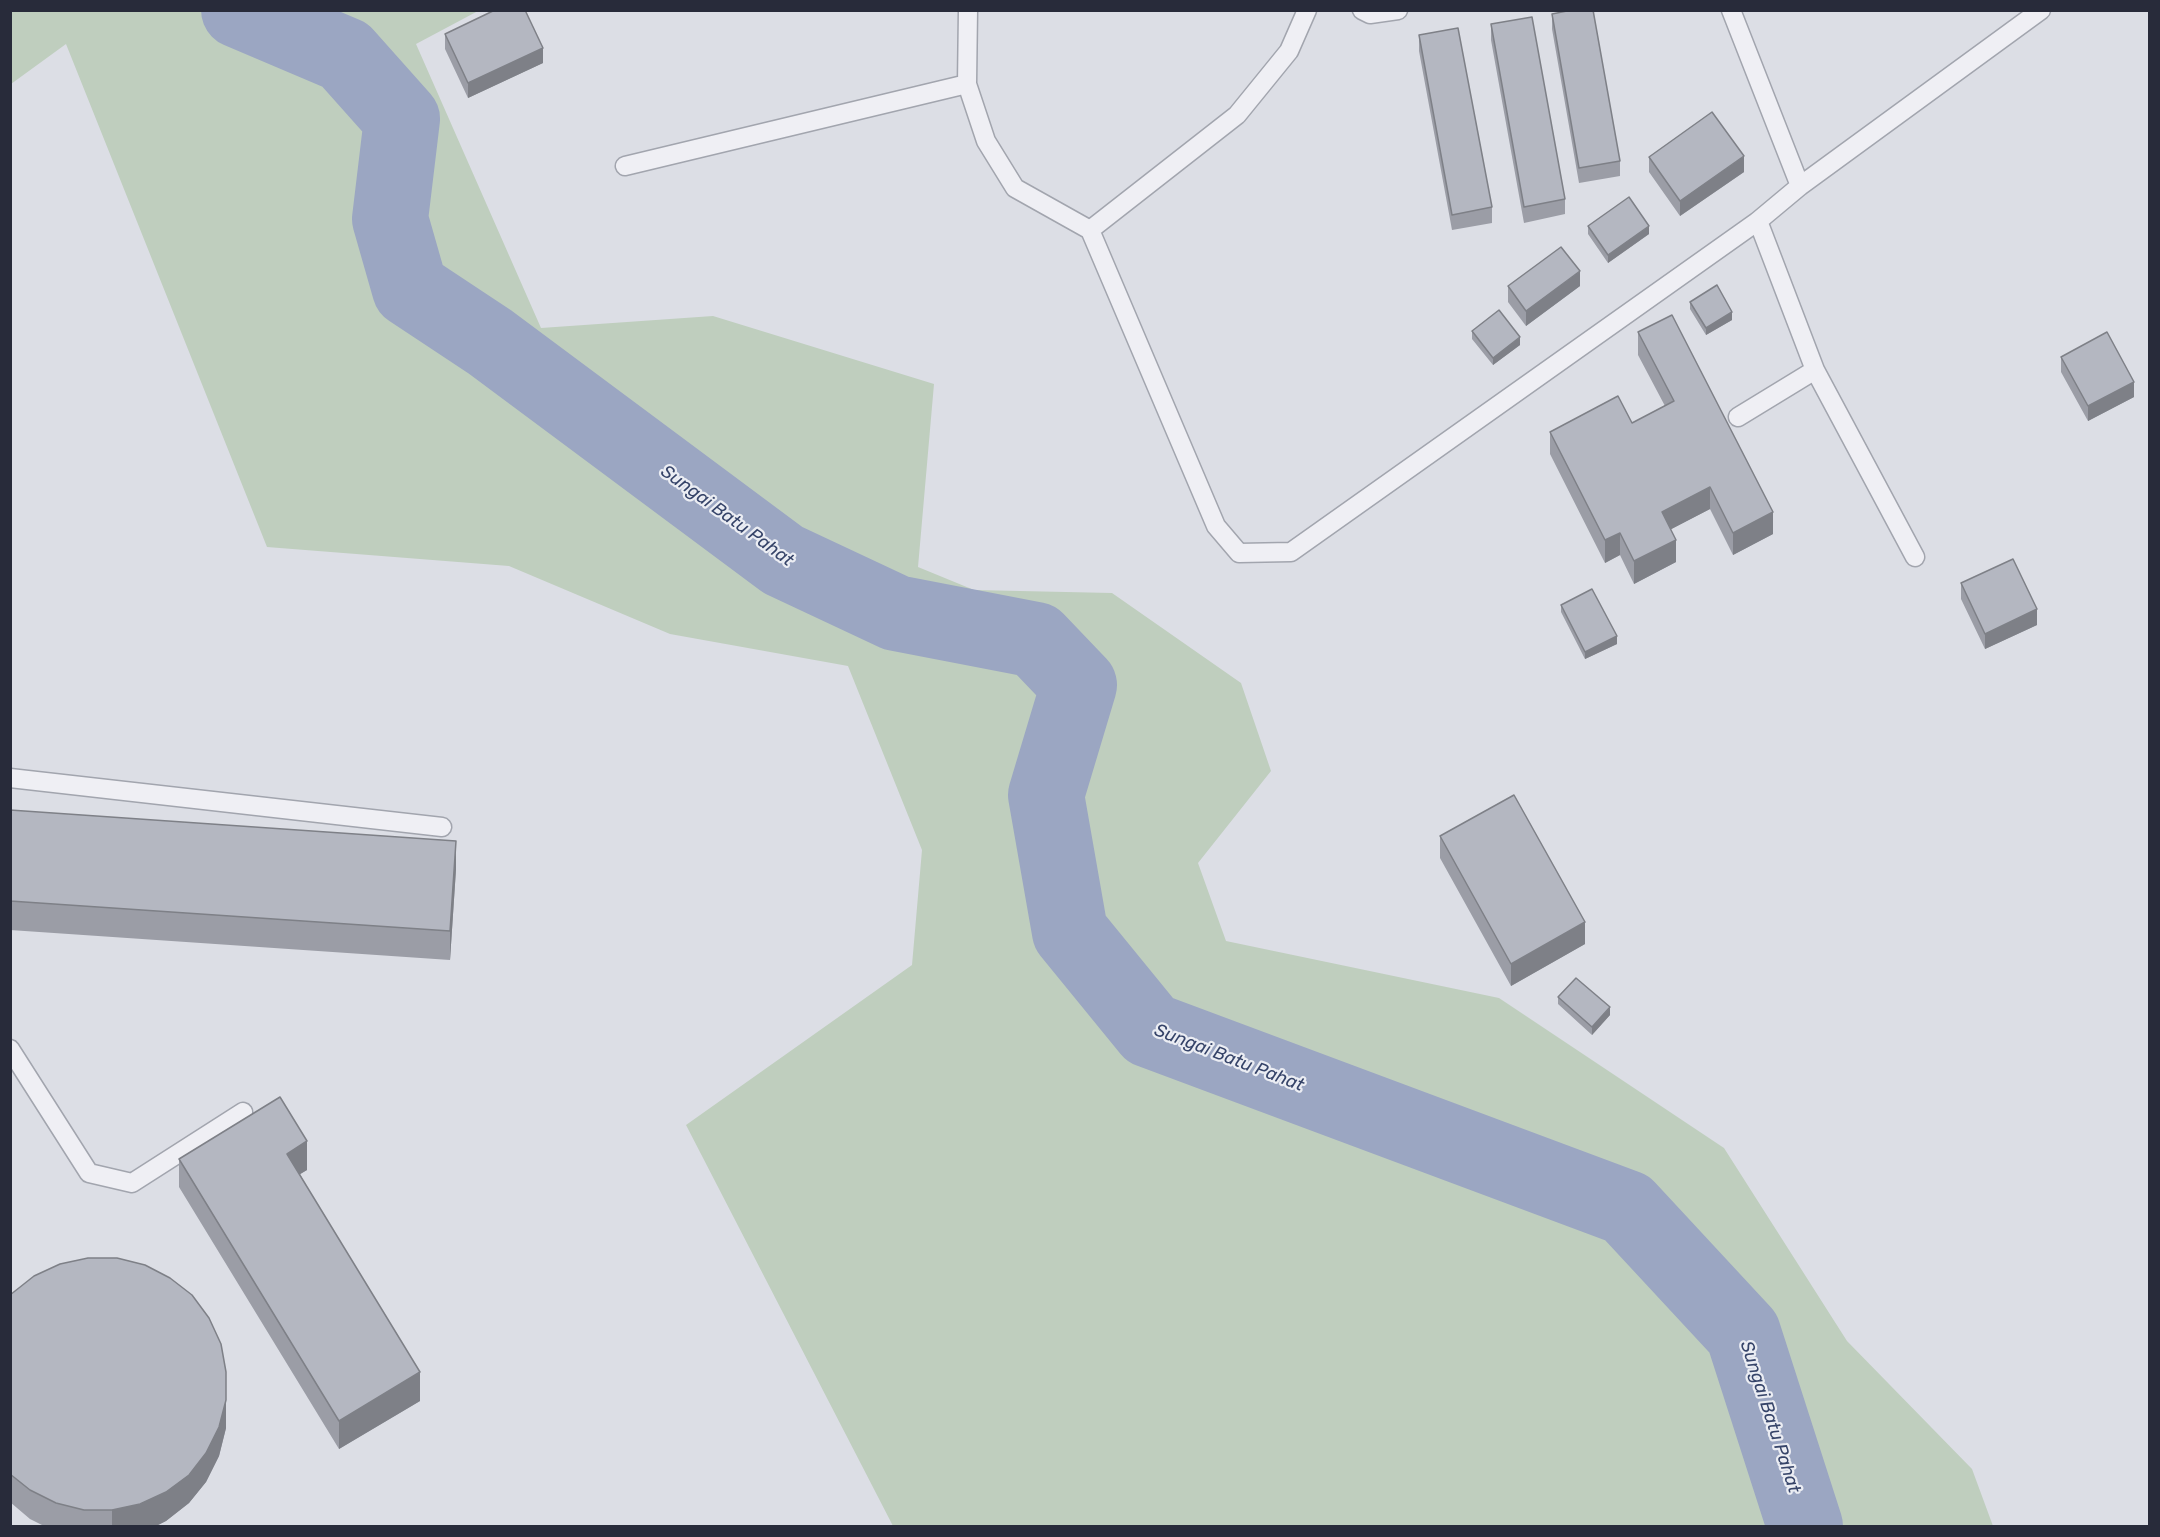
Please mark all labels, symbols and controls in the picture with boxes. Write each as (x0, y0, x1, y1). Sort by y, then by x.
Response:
water label: Sungai Batu Pahat (657, 461, 797, 571)
water label: Sungai Batu Pahat (1151, 1020, 1307, 1096)
water label: Sungai Batu Pahat (1735, 1338, 1805, 1496)

